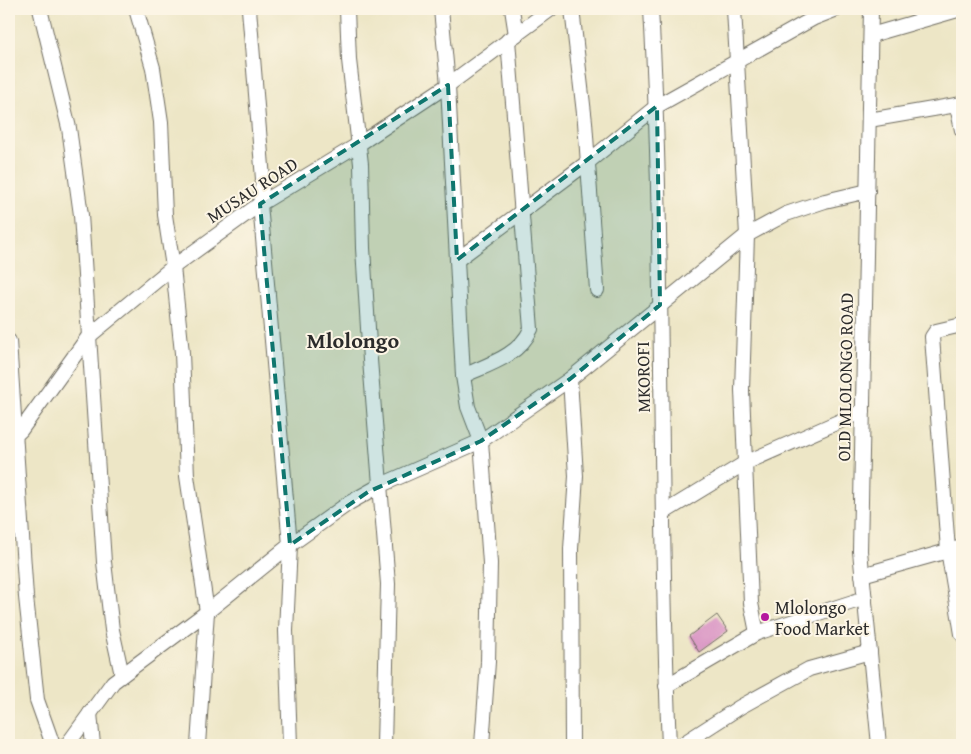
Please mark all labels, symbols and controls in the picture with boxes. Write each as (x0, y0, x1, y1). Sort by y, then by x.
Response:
street label: MUSAU ROAD (201, 150, 303, 230)
street label: OLD MLOLONGO ROAD (830, 292, 860, 462)
district label: Mlolongo (307, 324, 399, 356)
street label: MKOROFI (629, 341, 657, 413)
place label: Mlolongo Food Market (775, 594, 870, 642)
marker: Mlolongo Food Market (759, 611, 771, 623)

